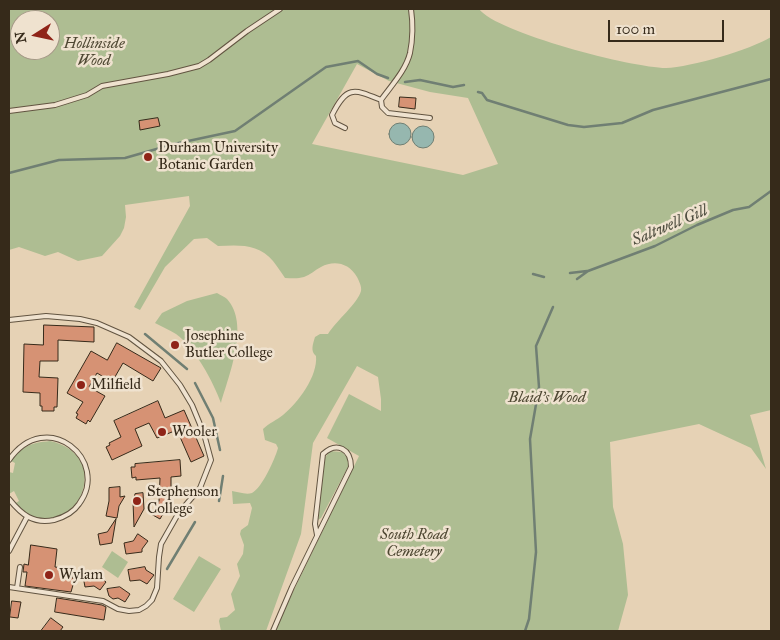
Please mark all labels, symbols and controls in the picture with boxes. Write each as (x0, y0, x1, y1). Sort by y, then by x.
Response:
north arrow (10, 10, 60, 60)
scale bar (610, 10, 726, 42)
text: 100 m (616, 20, 655, 38)
text: N (11, 30, 30, 45)
park label: Hollinside Wood (64, 35, 124, 70)
place label: Durham University Botanic Garden (158, 139, 278, 174)
marker: Durham University Botanic Garden (142, 151, 154, 163)
water label: Saltwell Gill (629, 201, 711, 251)
place label: Josephine Butler College (185, 327, 273, 362)
marker: Josephine Butler College (169, 339, 181, 351)
place label: Milfield (91, 376, 141, 394)
marker: Milfield (75, 379, 87, 391)
park label: Blaid's Wood (508, 389, 586, 407)
place label: Wooler (172, 423, 217, 441)
marker: Wooler (156, 426, 168, 438)
place label: Stephenson College (147, 483, 219, 518)
marker: Stephenson College (131, 495, 143, 507)
park label: South Road Cemetery (380, 526, 448, 561)
place label: Wylam (59, 566, 103, 584)
marker: Wylam (43, 569, 55, 581)

